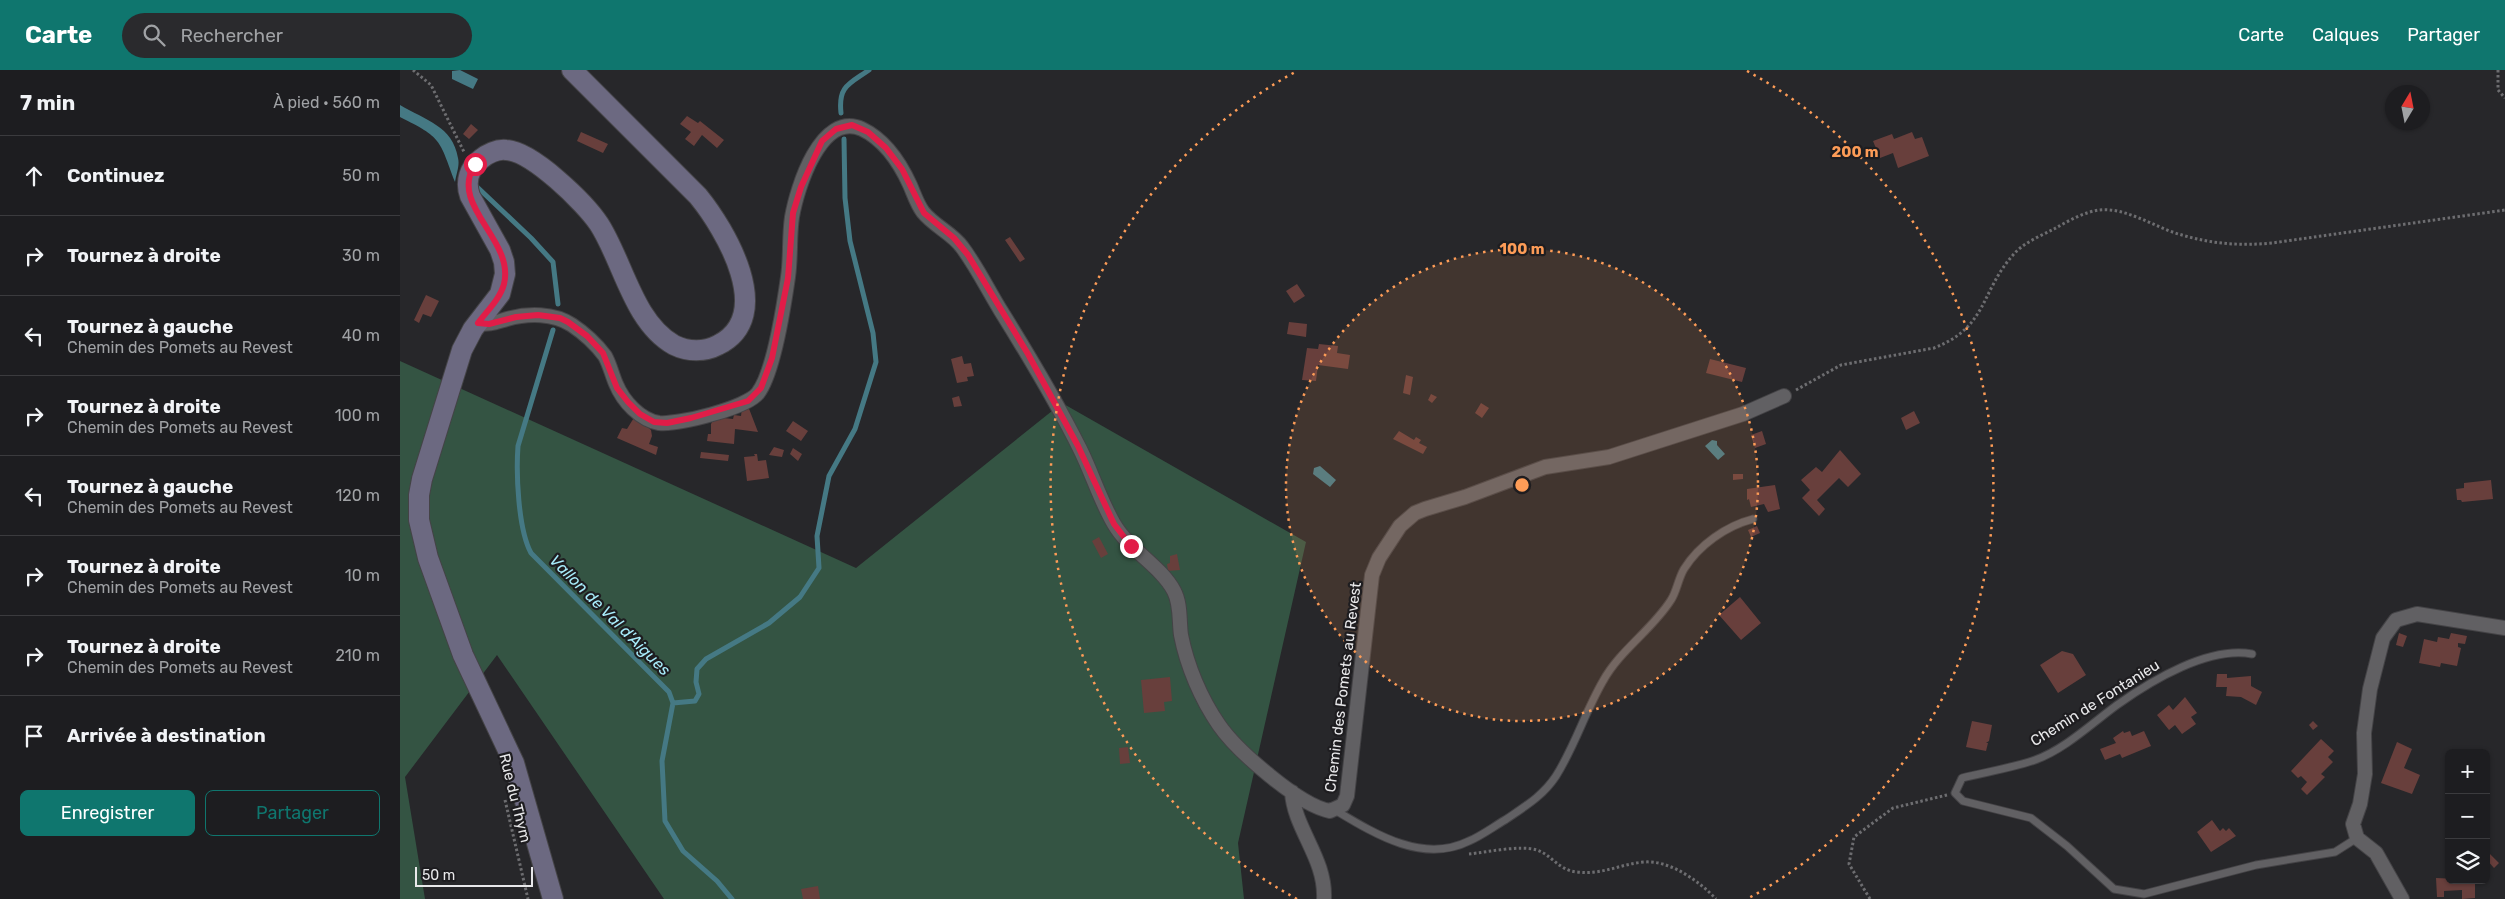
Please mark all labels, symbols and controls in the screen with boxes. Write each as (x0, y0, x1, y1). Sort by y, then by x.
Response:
search box (122, 13, 472, 58)
text: Carte (25, 21, 92, 49)
icon: search (140, 21, 168, 49)
text: Rechercher (180, 24, 283, 47)
text: Carte (2238, 24, 2284, 46)
text: Calques (2312, 24, 2379, 46)
text: Partager (2407, 24, 2480, 46)
north arrow (2385, 85, 2430, 130)
text: 7 min (20, 90, 75, 115)
text: À pied · 560 m (273, 93, 380, 112)
text: 200 m (1831, 143, 1879, 161)
route start (464, 153, 487, 176)
icon: ahead (20, 162, 48, 190)
text: Continuez (67, 164, 165, 187)
text: 50 m (342, 166, 380, 185)
text: 100 m (1500, 240, 1544, 258)
icon: right (20, 242, 48, 270)
text: Tournez à droite (67, 244, 221, 267)
text: 30 m (342, 246, 380, 265)
text: Tournez à gauche (67, 315, 233, 338)
icon: left (20, 322, 48, 350)
text: 40 m (342, 326, 380, 345)
text: Chemin des Pomets au Revest (67, 338, 293, 357)
text: Tournez à droite (67, 395, 221, 418)
icon: right (20, 402, 48, 430)
text: 100 m (335, 406, 380, 425)
text: Chemin des Pomets au Revest (67, 418, 293, 437)
text: Tournez à gauche (67, 475, 233, 498)
centre of rings (1513, 476, 1531, 494)
icon: left (20, 482, 48, 510)
text: 120 m (335, 486, 380, 505)
text: Chemin des Pomets au Revest (67, 498, 293, 517)
route end (1120, 535, 1143, 558)
water label: Vallon de Val d'Aigues (546, 551, 674, 679)
text: Tournez à droite (67, 555, 221, 578)
icon: right (20, 562, 48, 590)
text: 10 m (345, 566, 380, 585)
text: Chemin des Pomets au Revest (67, 578, 293, 597)
street label: Chemin des Pomets au Revest (1321, 581, 1365, 793)
text: Tournez à droite (67, 635, 221, 658)
icon: right (20, 642, 48, 670)
text: 210 m (335, 646, 380, 665)
street label: Chemin de Fontanieu (2027, 656, 2163, 750)
text: Chemin des Pomets au Revest (67, 658, 293, 677)
icon: arrive (20, 722, 48, 750)
text: Arrivée à destination (67, 724, 266, 747)
map controls (2445, 749, 2490, 884)
button: + (2445, 749, 2490, 794)
street label: Rue du Thym (495, 752, 535, 844)
button: Enregistrer (20, 790, 195, 836)
button: Partager (205, 790, 380, 836)
button: − (2445, 794, 2490, 839)
button: layers (2445, 839, 2490, 884)
scale bar (415, 864, 532, 887)
text: 50 m (422, 867, 455, 884)

